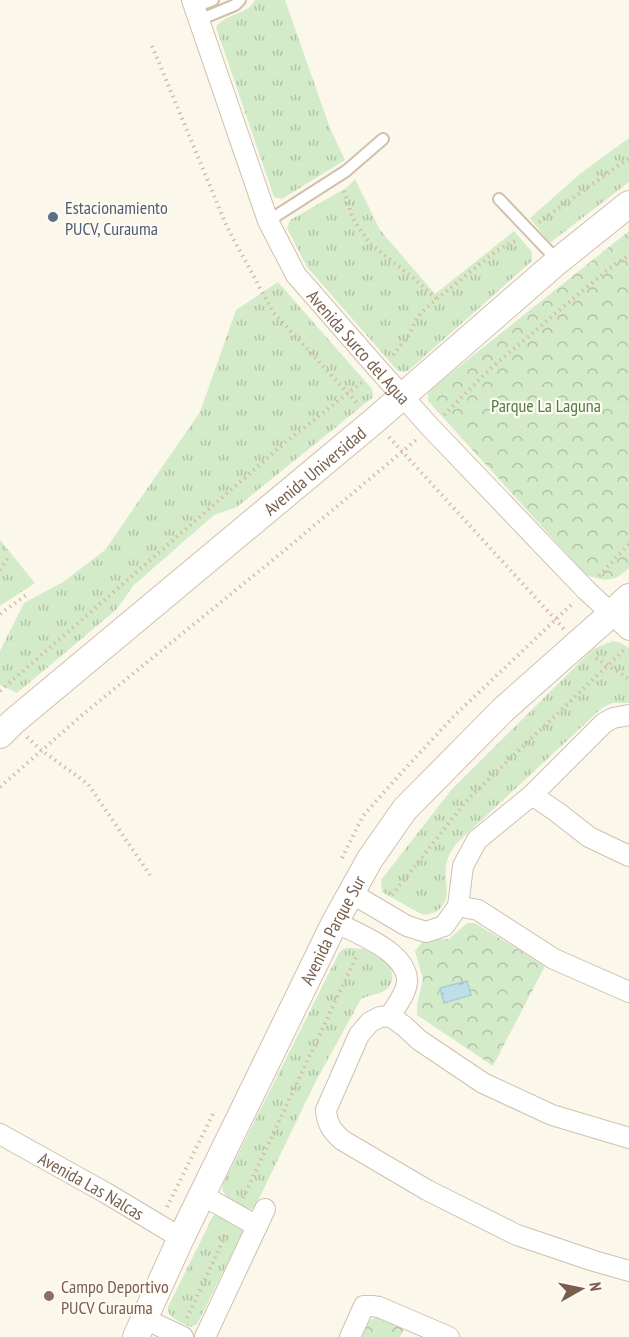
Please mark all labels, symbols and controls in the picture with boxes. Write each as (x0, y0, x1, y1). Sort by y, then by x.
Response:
place label: Estacionamiento PUCV, Curauma (65, 196, 168, 240)
marker: Estacionamiento PUCV, Curauma (46, 210, 60, 224)
street label: Avenida Surco del Agua (302, 285, 415, 409)
park label: Parque La Laguna (491, 394, 601, 417)
street label: Avenida Universidad (259, 421, 370, 520)
street label: Avenida Parque Sur (295, 871, 370, 988)
street label: Avenida Las Nalcas (35, 1146, 149, 1225)
north arrow (551, 1259, 611, 1319)
place label: Campo Deportivo PUCV Curauma (61, 1275, 169, 1319)
text: N (585, 1281, 606, 1292)
marker: Campo Deportivo PUCV Curauma (42, 1289, 56, 1303)

